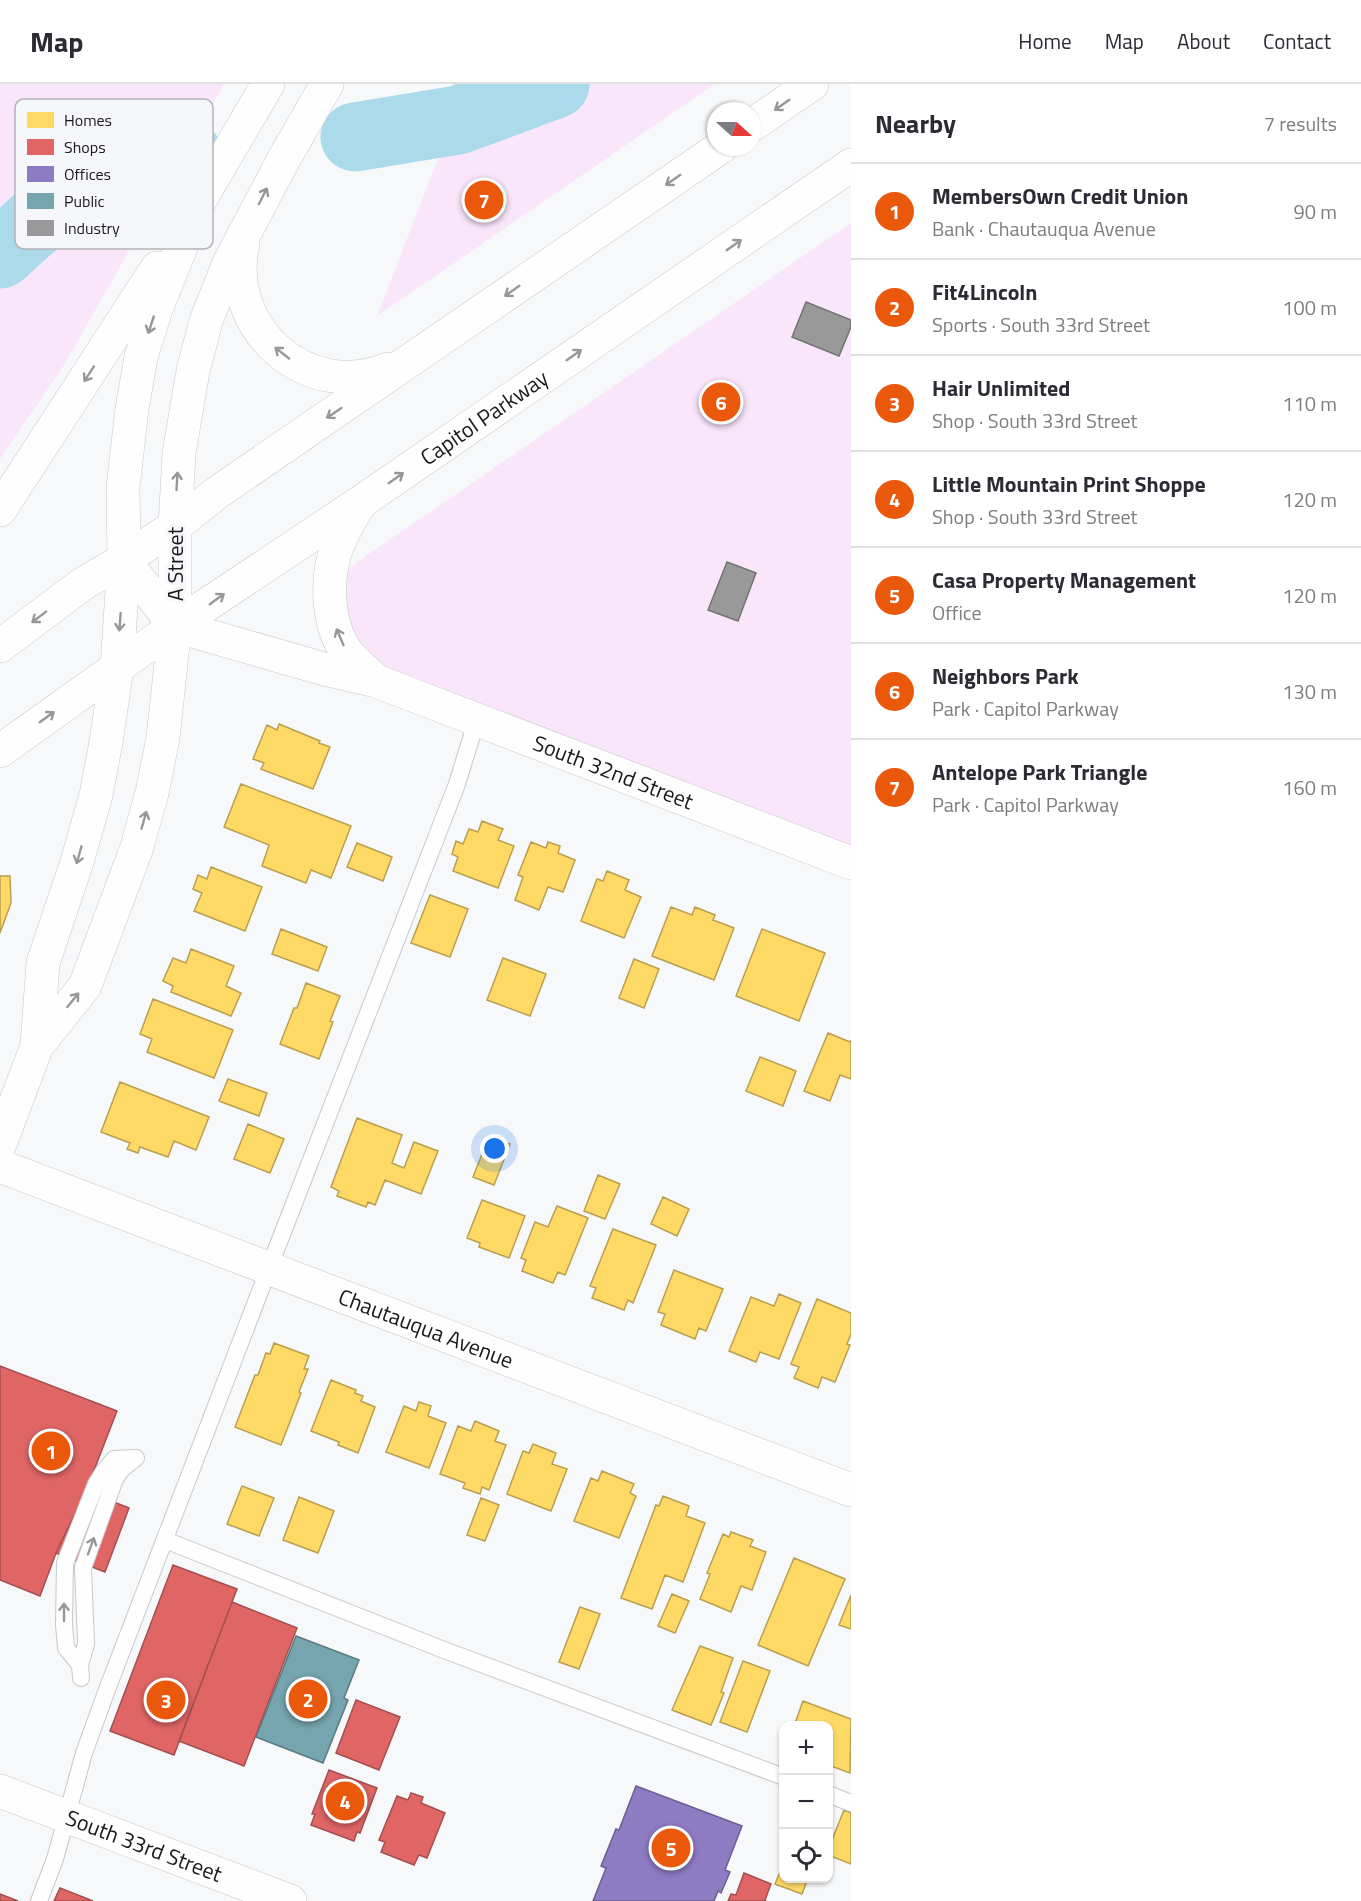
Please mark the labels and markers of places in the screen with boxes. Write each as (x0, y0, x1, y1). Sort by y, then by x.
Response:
pin: 7 (464, 178, 504, 222)
pin: 6 (702, 380, 740, 424)
pin: 1 (32, 1428, 70, 1474)
pin: 2 (288, 1676, 328, 1722)
pin: 3 (146, 1678, 186, 1722)
pin: 4 (326, 1778, 364, 1824)
pin: 5 (652, 1826, 690, 1870)

